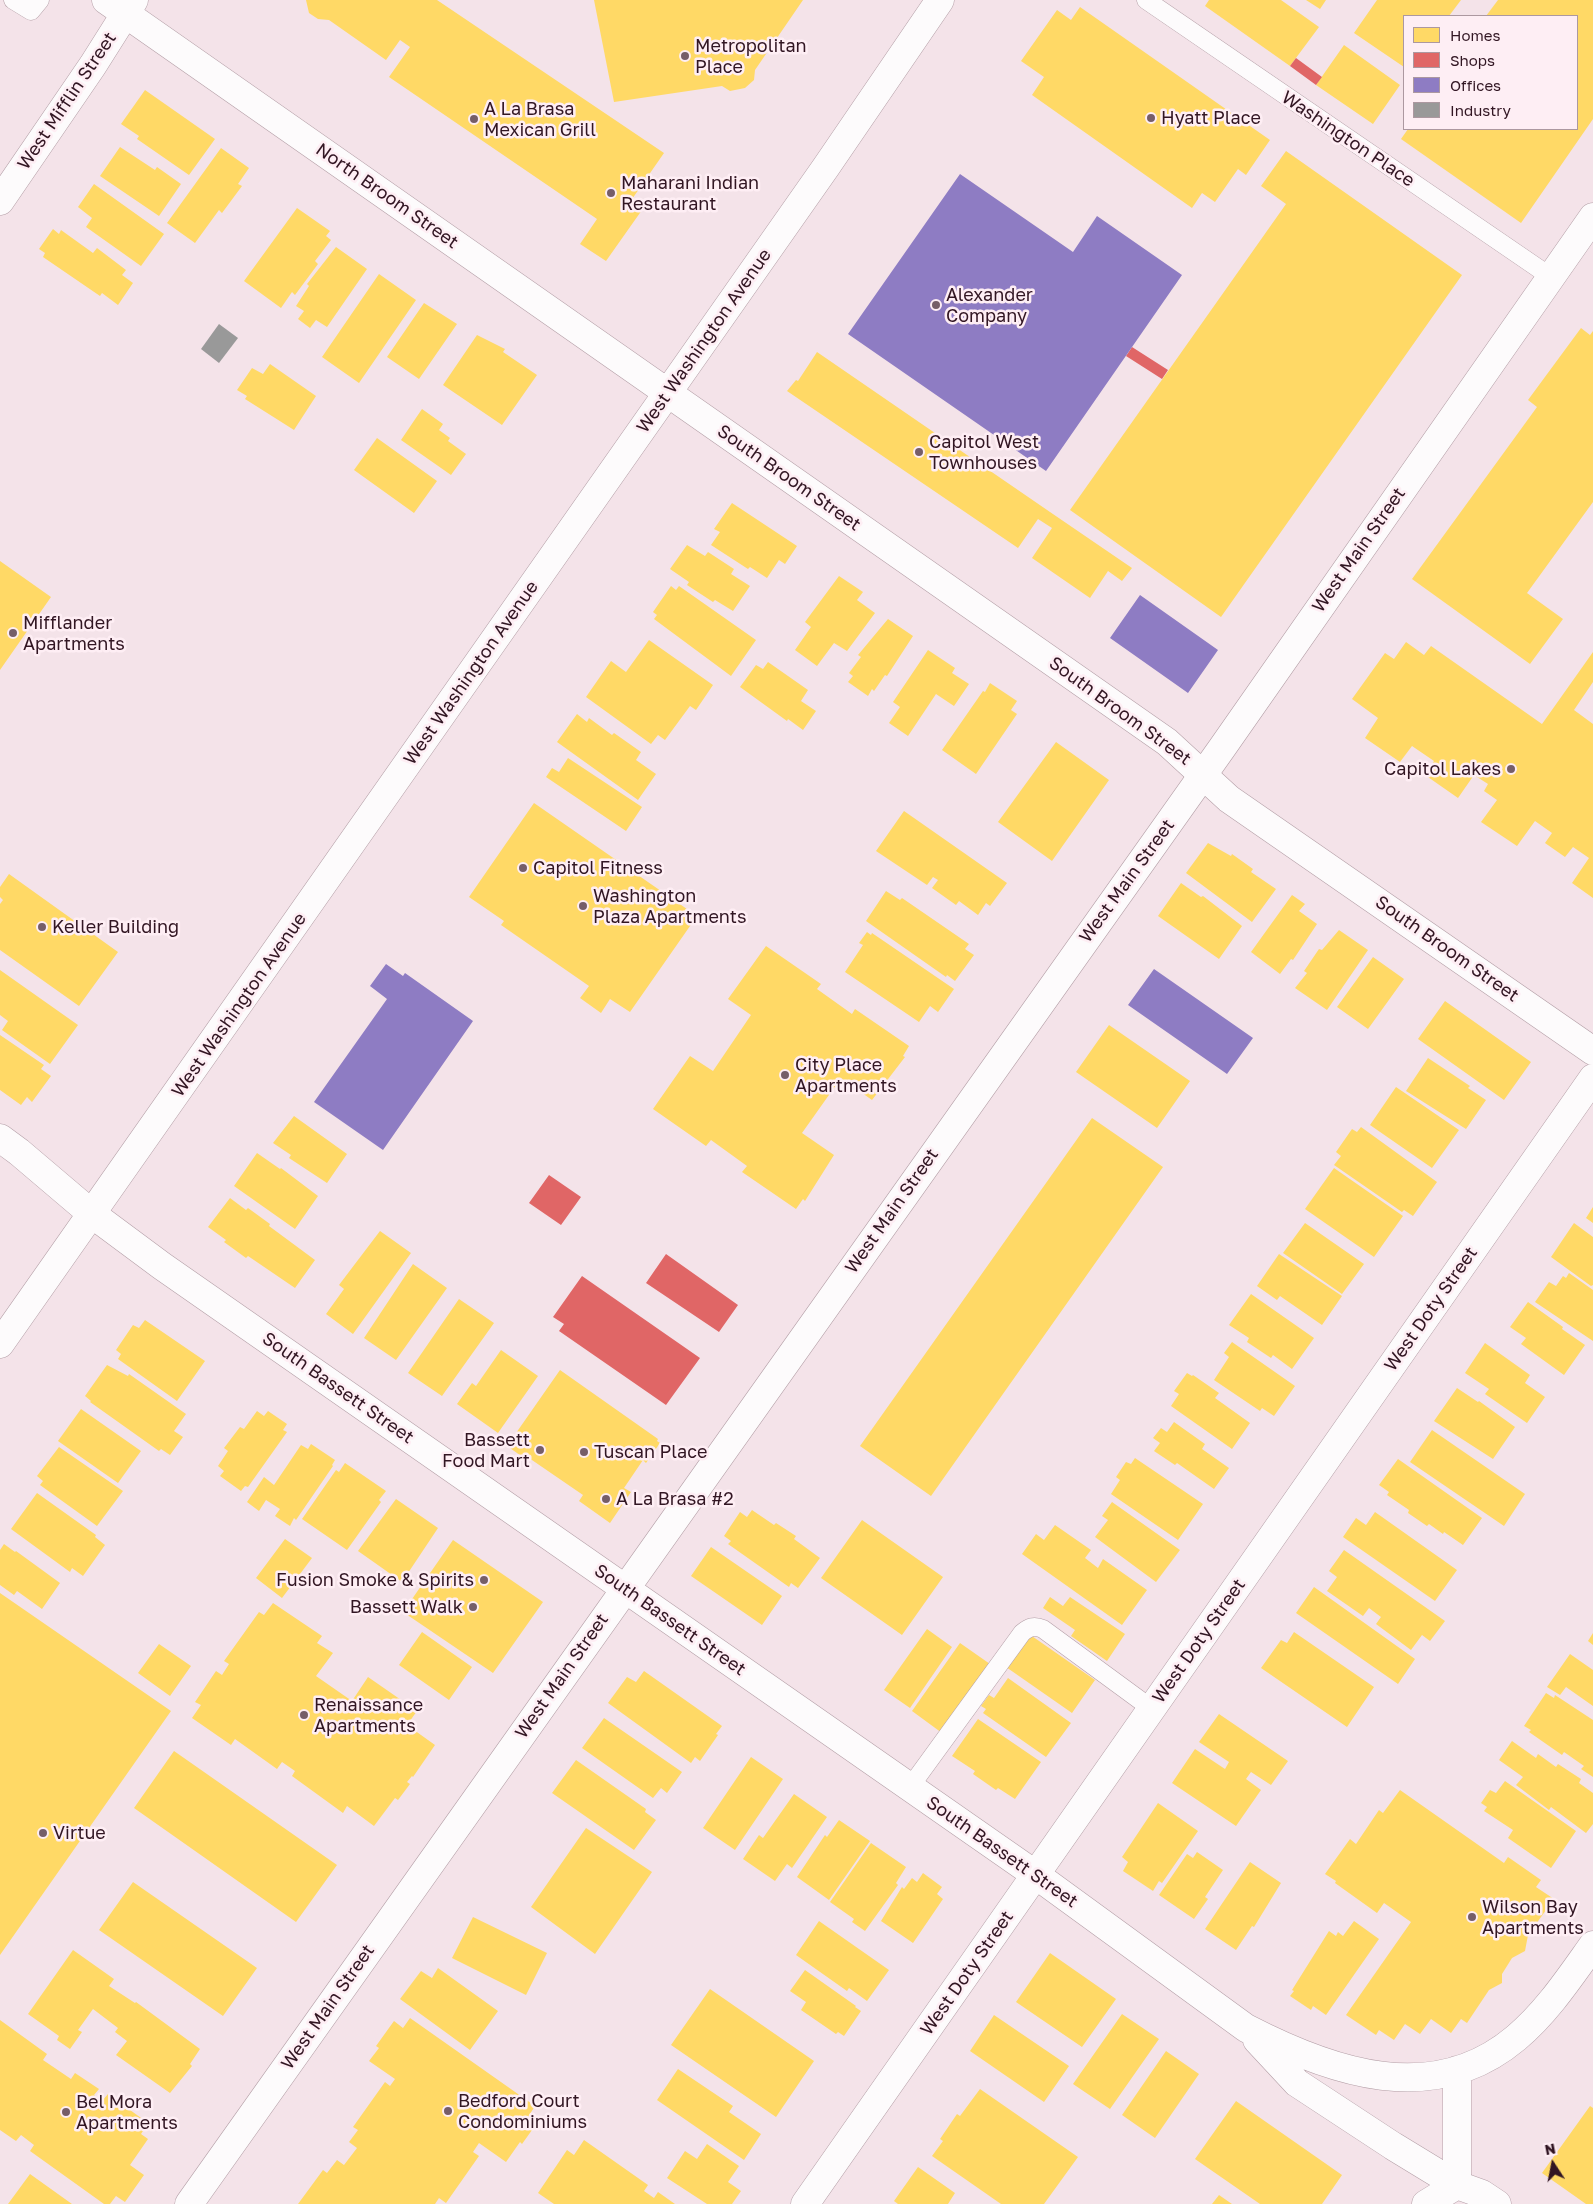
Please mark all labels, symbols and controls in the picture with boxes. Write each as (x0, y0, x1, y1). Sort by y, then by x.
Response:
legend (1403, 15, 1578, 130)
text: Homes (1450, 26, 1500, 44)
street label: West Mifflin Street (13, 28, 121, 174)
place label: Metropolitan Place (695, 35, 807, 78)
marker: Metropolitan Place (679, 50, 691, 62)
text: Shops (1450, 51, 1495, 69)
text: Offices (1450, 76, 1501, 94)
street label: Washington Place (1277, 86, 1419, 192)
place label: A La Brasa Mexican Grill (484, 98, 596, 140)
text: Industry (1450, 101, 1511, 119)
place label: Hyatt Place (1161, 107, 1261, 129)
marker: Hyatt Place (1145, 112, 1157, 124)
marker: A La Brasa Mexican Grill (468, 113, 480, 125)
street label: North Broom Street (312, 139, 462, 253)
place label: Maharani Indian Restaurant (621, 172, 759, 214)
marker: Maharani Indian Restaurant (605, 187, 617, 199)
street label: West Washington Avenue (632, 245, 776, 437)
place label: Alexander Company (946, 284, 1033, 326)
marker: Alexander Company (930, 299, 942, 311)
street label: South Broom Street (713, 420, 865, 536)
place label: Capitol West Townhouses (929, 431, 1039, 474)
marker: Capitol West Townhouses (913, 446, 925, 458)
street label: West Main Street (1308, 483, 1410, 617)
street label: West Washington Avenue (399, 577, 543, 769)
place label: Mifflander Apartments (23, 612, 125, 654)
marker: Mifflander Apartments (7, 627, 19, 639)
street label: South Broom Street (1045, 652, 1195, 770)
place label: Capitol Lakes (1384, 758, 1501, 780)
marker: Capitol Lakes (1505, 763, 1517, 775)
street label: West Main Street (1075, 815, 1179, 947)
place label: Capitol Fitness (533, 857, 663, 879)
marker: Capitol Fitness (517, 862, 529, 874)
place label: Washington Plaza Apartments (593, 885, 746, 928)
street label: South Broom Street (1371, 891, 1523, 1007)
marker: Washington Plaza Apartments (577, 900, 589, 912)
street label: West Washington Avenue (167, 909, 311, 1101)
place label: Keller Building (52, 916, 179, 938)
marker: Keller Building (36, 921, 48, 933)
place label: City Place Apartments (795, 1054, 897, 1096)
marker: City Place Apartments (779, 1069, 791, 1081)
street label: West Main Street (841, 1144, 943, 1278)
street label: West Doty Street (1380, 1243, 1482, 1375)
street label: South Bassett Street (258, 1328, 418, 1448)
place label: Bassett Food Mart (442, 1429, 530, 1472)
place label: Tuscan Place (594, 1441, 707, 1463)
marker: Bassett Food Mart (534, 1444, 546, 1456)
marker: Tuscan Place (578, 1446, 590, 1458)
place label: A La Brasa #2 (616, 1488, 734, 1510)
marker: A La Brasa #2 (600, 1493, 612, 1505)
street label: South Bassett Street (590, 1560, 750, 1680)
place label: Fusion Smoke & Spirits (276, 1569, 474, 1591)
marker: Fusion Smoke & Spirits (478, 1574, 490, 1586)
street label: West Doty Street (1148, 1575, 1250, 1707)
place label: Bassett Walk (350, 1596, 463, 1618)
marker: Bassett Walk (467, 1601, 479, 1613)
street label: West Main Street (511, 1609, 613, 1743)
place label: Renaissance Apartments (314, 1694, 423, 1736)
marker: Renaissance Apartments (298, 1709, 310, 1721)
street label: South Bassett Street (922, 1792, 1082, 1912)
place label: Virtue (53, 1822, 106, 1844)
marker: Virtue (37, 1827, 49, 1839)
place label: Wilson Bay Apartments (1482, 1896, 1584, 1938)
street label: West Doty Street (916, 1907, 1018, 2039)
marker: Wilson Bay Apartments (1466, 1911, 1478, 1923)
street label: West Main Street (277, 1940, 379, 2074)
place label: Bedford Court Condominiums (458, 2090, 587, 2132)
place label: Bel Mora Apartments (76, 2091, 178, 2134)
marker: Bedford Court Condominiums (442, 2105, 454, 2117)
marker: Bel Mora Apartments (60, 2106, 72, 2118)
north arrow (1528, 2139, 1578, 2189)
text: N (1543, 2139, 1557, 2158)

